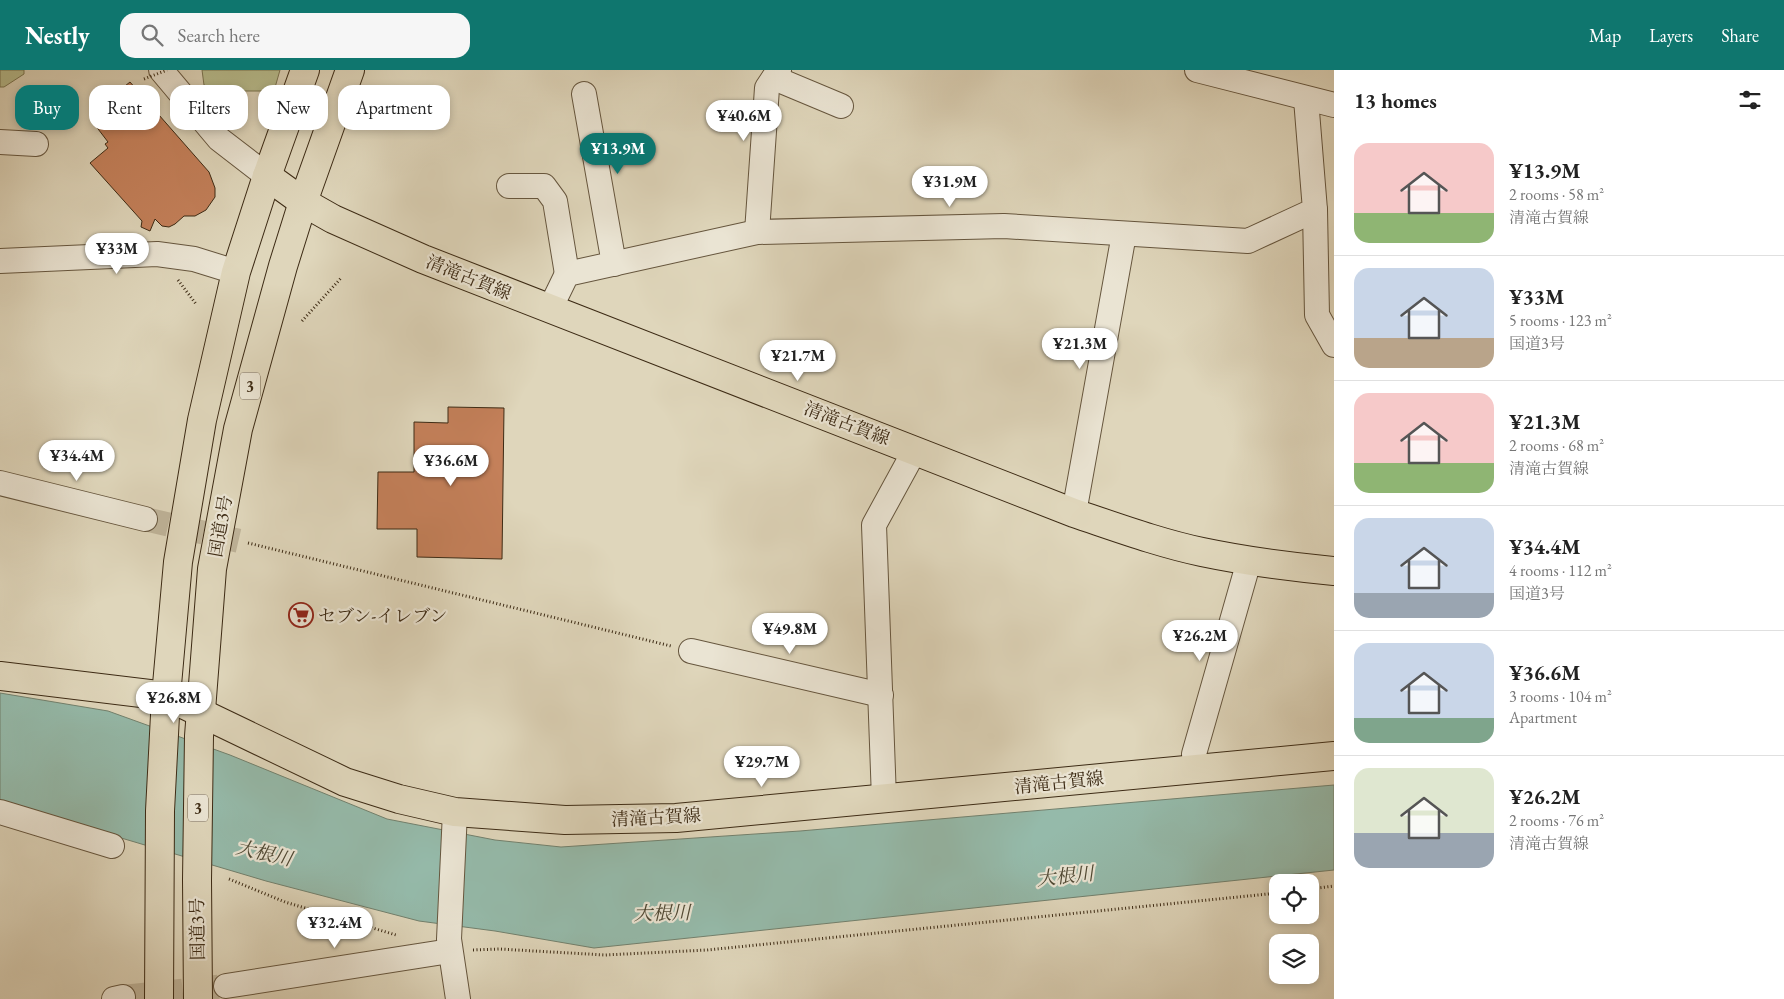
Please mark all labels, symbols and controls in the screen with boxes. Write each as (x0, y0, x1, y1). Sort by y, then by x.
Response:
search box (120, 13, 470, 58)
text: Nestly (25, 20, 90, 51)
icon: search (138, 21, 166, 49)
text: Search here (178, 23, 260, 48)
text: Map (1589, 24, 1621, 47)
text: Layers (1649, 24, 1693, 47)
text: Share (1721, 24, 1759, 47)
chip: Buy (15, 85, 79, 130)
chip: Rent (89, 85, 160, 130)
chip: Filters (170, 85, 248, 130)
chip: New (258, 85, 328, 130)
chip: Apartment (338, 85, 450, 130)
icon: filters (1736, 86, 1764, 114)
text: 13 homes (1354, 87, 1437, 114)
pin: ¥40.6M (703, 100, 785, 142)
text: ¥40.6M (717, 105, 771, 126)
pin: ¥13.9M (577, 132, 659, 175)
text: ¥13.9M (591, 138, 645, 159)
text: ¥13.9M (1509, 157, 1580, 184)
icon: home (1394, 163, 1454, 223)
pin: ¥31.9M (909, 166, 991, 208)
text: ¥31.9M (923, 171, 977, 192)
text: 2 rooms · 58 m² (1509, 184, 1604, 205)
text: 清滝古賀線 (1509, 207, 1589, 228)
pin: ¥33M (87, 232, 147, 275)
text: ¥33M (96, 238, 138, 259)
street label: 清滝古賀線 (423, 249, 515, 305)
text: ¥33M (1509, 283, 1564, 310)
icon: home (1394, 288, 1454, 348)
text: 5 rooms · 123 m² (1509, 310, 1612, 331)
pin: ¥21.3M (1039, 328, 1121, 370)
text: ¥21.3M (1053, 333, 1107, 354)
text: 国道3号 (1509, 333, 1565, 354)
pin: ¥21.7M (757, 340, 839, 382)
text: ¥21.7M (771, 345, 825, 366)
road number: 3 (240, 372, 260, 400)
street label: 清滝古賀線 (801, 396, 893, 450)
text: ¥21.3M (1509, 408, 1580, 435)
icon: home (1394, 413, 1454, 473)
text: 2 rooms · 68 m² (1509, 435, 1604, 456)
pin: ¥34.4M (36, 440, 118, 482)
pin: ¥36.6M (410, 444, 492, 487)
text: ¥34.4M (50, 445, 104, 466)
text: ¥36.6M (424, 450, 478, 471)
text: 清滝古賀線 (1509, 458, 1589, 479)
street label: 国道3号 (203, 493, 237, 559)
text: ¥34.4M (1509, 533, 1580, 560)
icon: home (1394, 538, 1454, 598)
text: 4 rooms · 112 m² (1509, 560, 1612, 581)
text: 国道3号 (1509, 583, 1565, 604)
supermarket icon: セブン-イレブン (288, 602, 314, 628)
place label: セブン-イレブン (318, 604, 448, 627)
pin: ¥49.8M (749, 612, 831, 655)
text: ¥49.8M (763, 618, 817, 639)
pin: ¥26.2M (1159, 620, 1241, 662)
text: ¥26.2M (1173, 625, 1227, 646)
text: ¥36.6M (1509, 659, 1580, 686)
icon: home (1394, 663, 1454, 723)
pin: ¥26.8M (133, 682, 215, 724)
text: 3 rooms · 104 m² (1509, 686, 1612, 707)
text: ¥26.8M (147, 687, 201, 708)
text: Apartment (1509, 707, 1577, 728)
pin: ¥29.7M (721, 746, 803, 788)
text: ¥29.7M (735, 751, 789, 772)
street label: 清滝古賀線 (1013, 766, 1105, 798)
text: ¥26.2M (1509, 783, 1580, 810)
icon: home (1394, 788, 1454, 848)
road number: 3 (188, 794, 208, 821)
street label: 清滝古賀線 (610, 803, 702, 831)
text: 2 rooms · 76 m² (1509, 810, 1604, 831)
text: 清滝古賀線 (1509, 833, 1589, 854)
water label: 大根川 (233, 834, 297, 872)
water label: 大根川 (1035, 860, 1097, 891)
map controls (1269, 874, 1319, 984)
button: locate (1269, 874, 1319, 924)
street label: 国道3号 (185, 897, 209, 961)
water label: 大根川 (633, 900, 693, 926)
pin: ¥32.4M (294, 906, 376, 949)
text: ¥32.4M (308, 912, 362, 933)
button: layers (1269, 934, 1319, 984)

